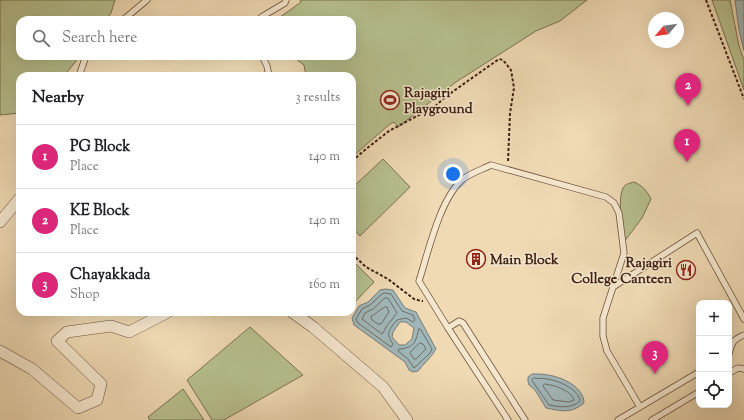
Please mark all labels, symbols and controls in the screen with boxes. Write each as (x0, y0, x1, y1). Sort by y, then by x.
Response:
north arrow (648, 12, 684, 48)
search box (16, 16, 356, 60)
icon: search (30, 27, 52, 49)
text: Search here (62, 28, 137, 49)
pin: 2 (675, 73, 701, 106)
place label: Rajagiri Playground (404, 84, 473, 120)
text: Nearby (32, 86, 84, 110)
text: 3 results (295, 89, 340, 107)
sports icon: Rajagiri Playground (379, 89, 401, 111)
pin: 1 (674, 129, 700, 162)
text: PG Block (70, 137, 130, 158)
text: 1 (43, 148, 47, 166)
text: 140 m (309, 148, 340, 166)
text: Place (70, 158, 99, 176)
your location (443, 164, 463, 184)
text: KE Block (70, 201, 130, 222)
text: 2 (42, 212, 48, 230)
text: 140 m (309, 212, 340, 230)
text: Place (70, 222, 99, 240)
building icon: Main Block (465, 248, 487, 270)
place label: Main Block (490, 251, 559, 271)
place label: Rajagiri College Canteen (571, 254, 673, 290)
restaurant icon: Rajagiri College Canteen (675, 259, 697, 281)
text: Chayakkada (70, 265, 150, 286)
text: 3 (42, 276, 48, 294)
text: 160 m (309, 276, 340, 294)
text: Shop (70, 286, 99, 304)
map controls (696, 300, 732, 408)
button: + (696, 300, 732, 336)
button: − (696, 336, 732, 372)
pin: 3 (642, 341, 668, 374)
button: locate (696, 372, 732, 408)

